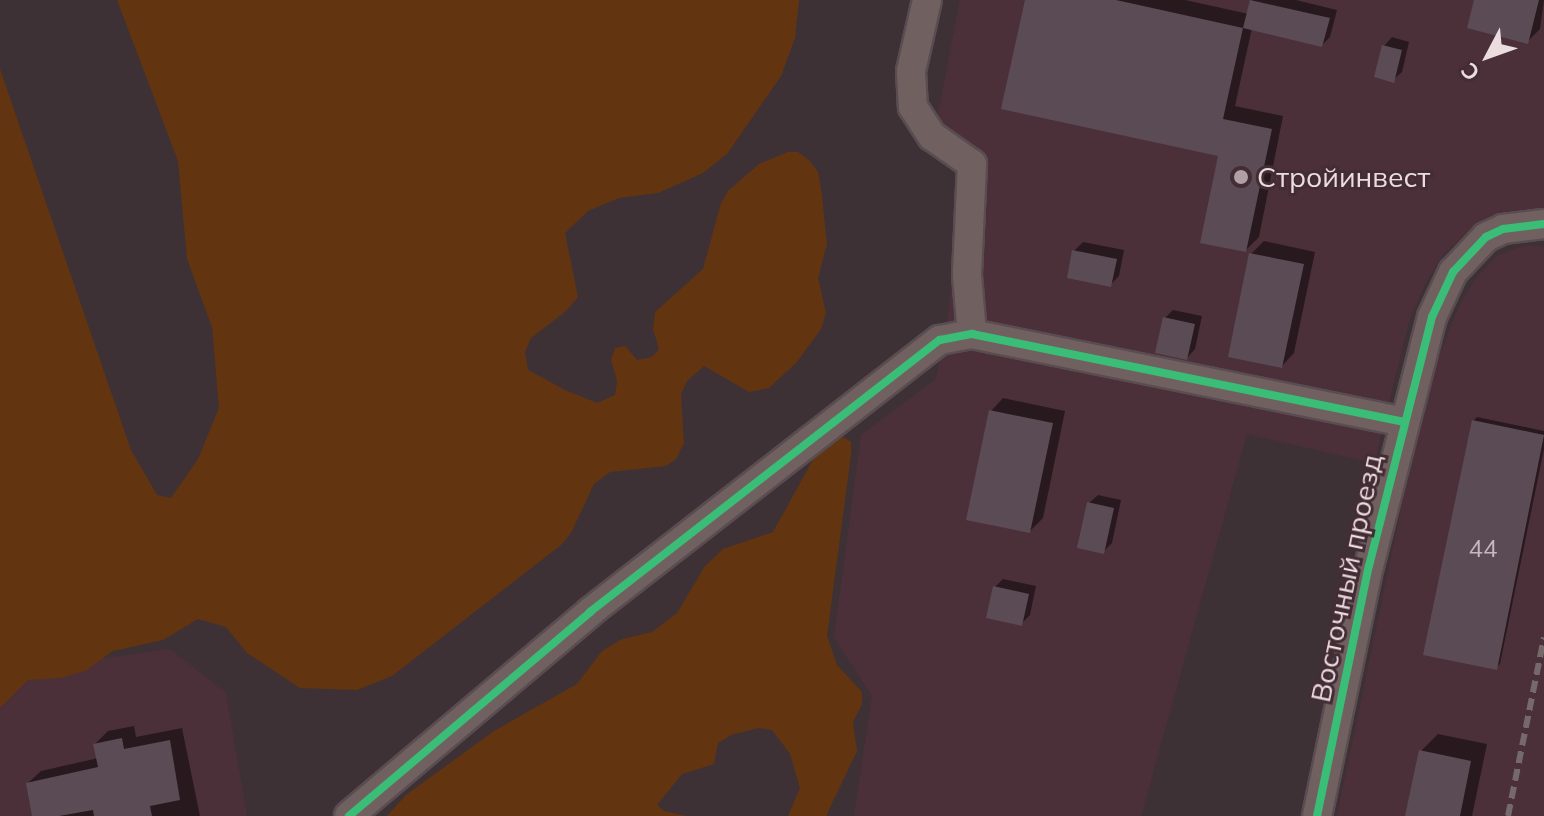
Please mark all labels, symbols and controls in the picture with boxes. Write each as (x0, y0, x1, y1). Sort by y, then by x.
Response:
north arrow (1448, 16, 1528, 96)
text: С (1454, 57, 1485, 87)
place label: Стройинвест (1257, 160, 1430, 194)
marker: Стройинвест (1232, 168, 1250, 186)
street label: Восточный проезд (1303, 451, 1389, 705)
house number: 44 (1469, 535, 1497, 563)

